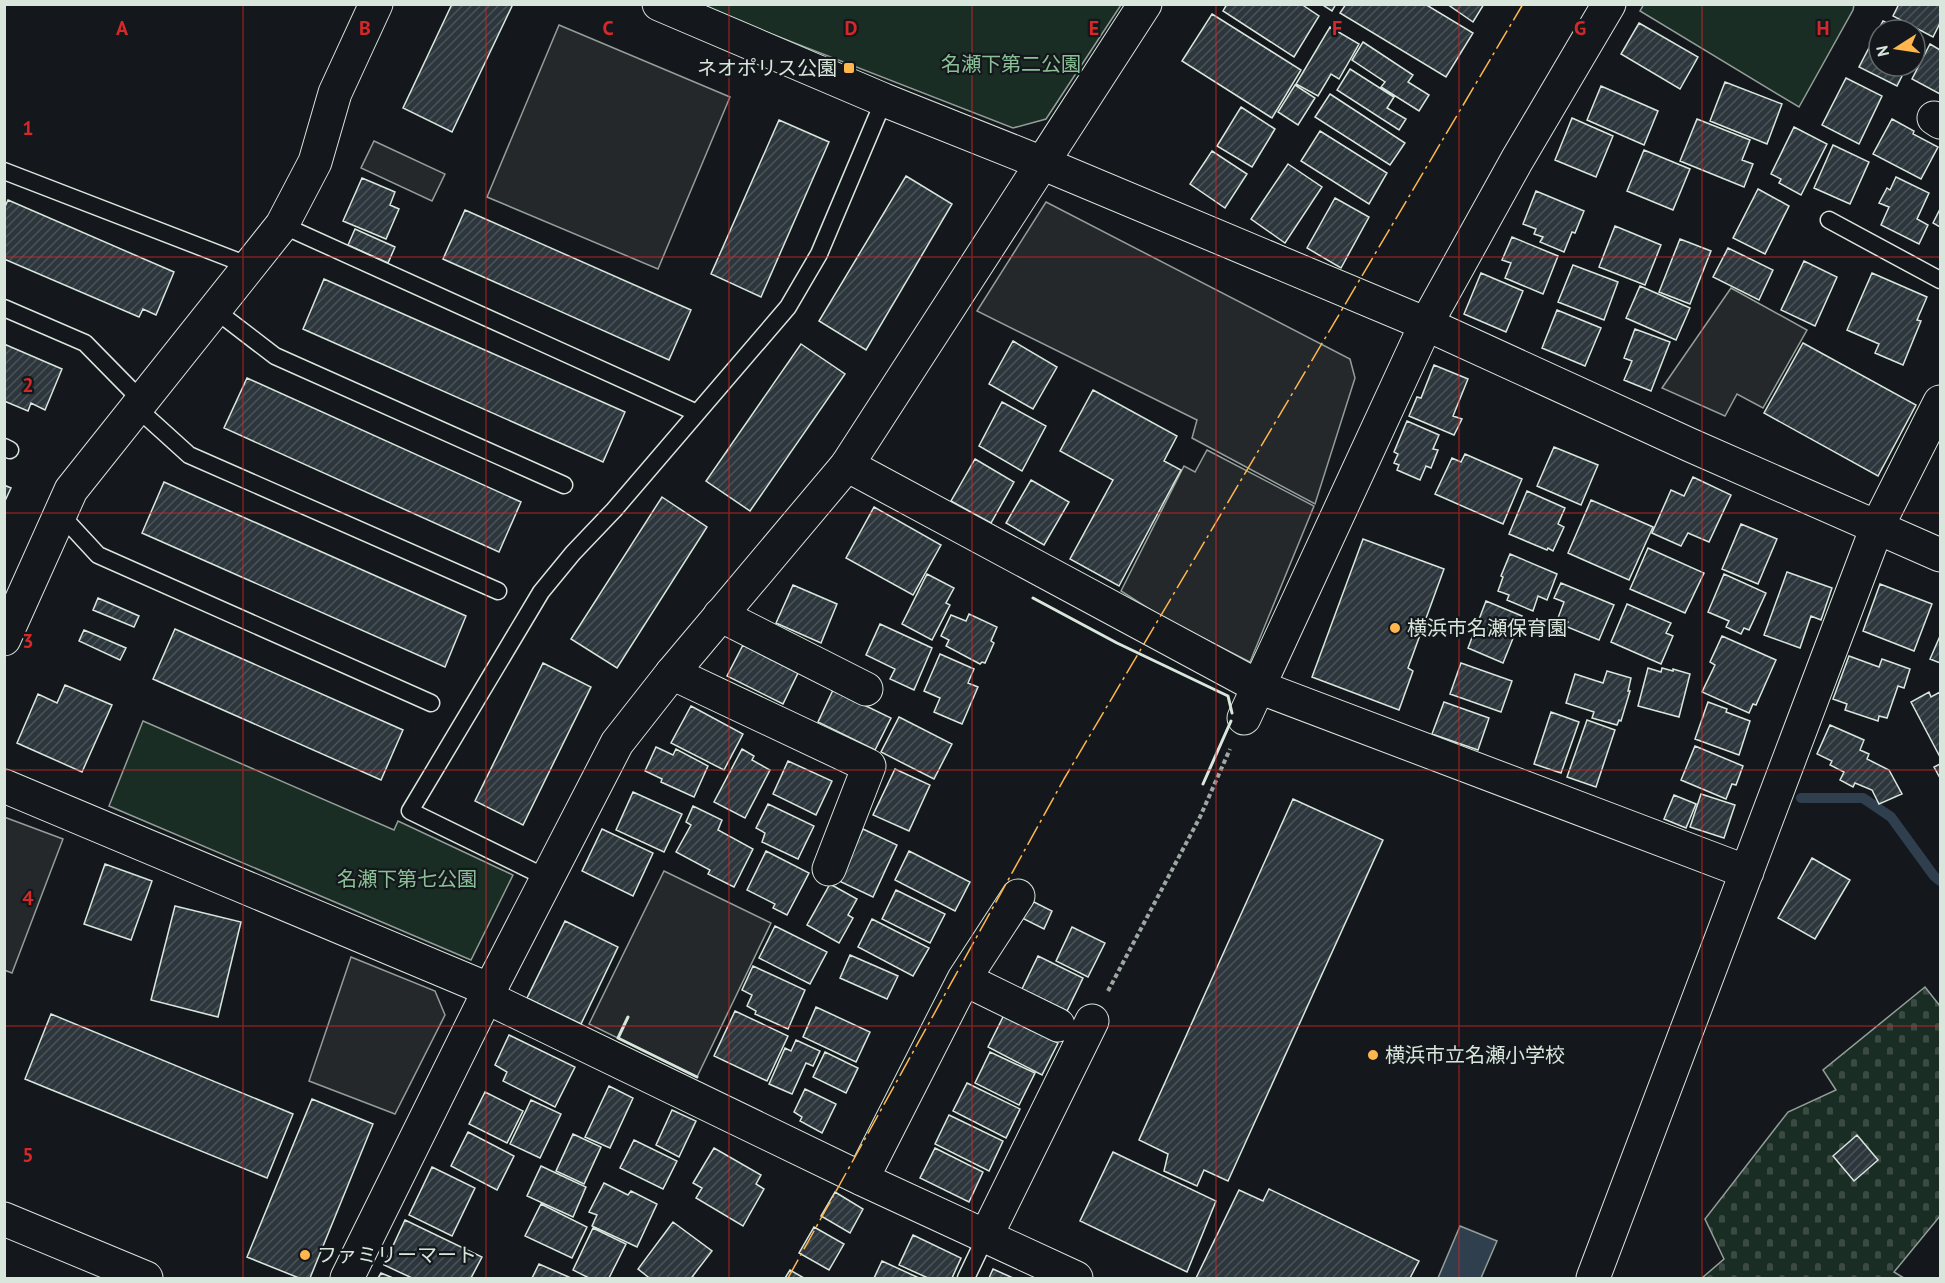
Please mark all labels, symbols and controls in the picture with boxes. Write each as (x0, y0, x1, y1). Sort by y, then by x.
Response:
text: A (116, 15, 129, 41)
text: B (359, 15, 371, 41)
text: C (602, 15, 614, 41)
text: D (845, 15, 858, 41)
text: E (1089, 15, 1099, 41)
text: F (1332, 15, 1342, 41)
text: G (1574, 15, 1586, 41)
text: H (1816, 15, 1830, 41)
north arrow (1867, 18, 1927, 78)
text: N (1871, 44, 1893, 58)
park label: 名瀬下第二公園 (941, 51, 1081, 77)
place label: ネオポリス公園 (697, 55, 837, 81)
marker: ネオポリス公園 (842, 61, 856, 75)
text: 1 (22, 115, 34, 141)
text: 2 (22, 372, 34, 398)
place label: 横浜市名瀬保育園 (1407, 615, 1567, 641)
marker: 横浜市名瀬保育園 (1388, 621, 1402, 635)
text: 3 (22, 628, 34, 654)
park label: 名瀬下第七公園 (337, 866, 477, 892)
text: 4 (22, 885, 34, 911)
place label: 横浜市立名瀬小学校 (1385, 1042, 1565, 1068)
marker: 横浜市立名瀬小学校 (1366, 1048, 1380, 1062)
text: 5 (22, 1142, 34, 1168)
place label: ファミリーマート (317, 1242, 477, 1268)
marker: ファミリーマート (298, 1248, 312, 1262)

